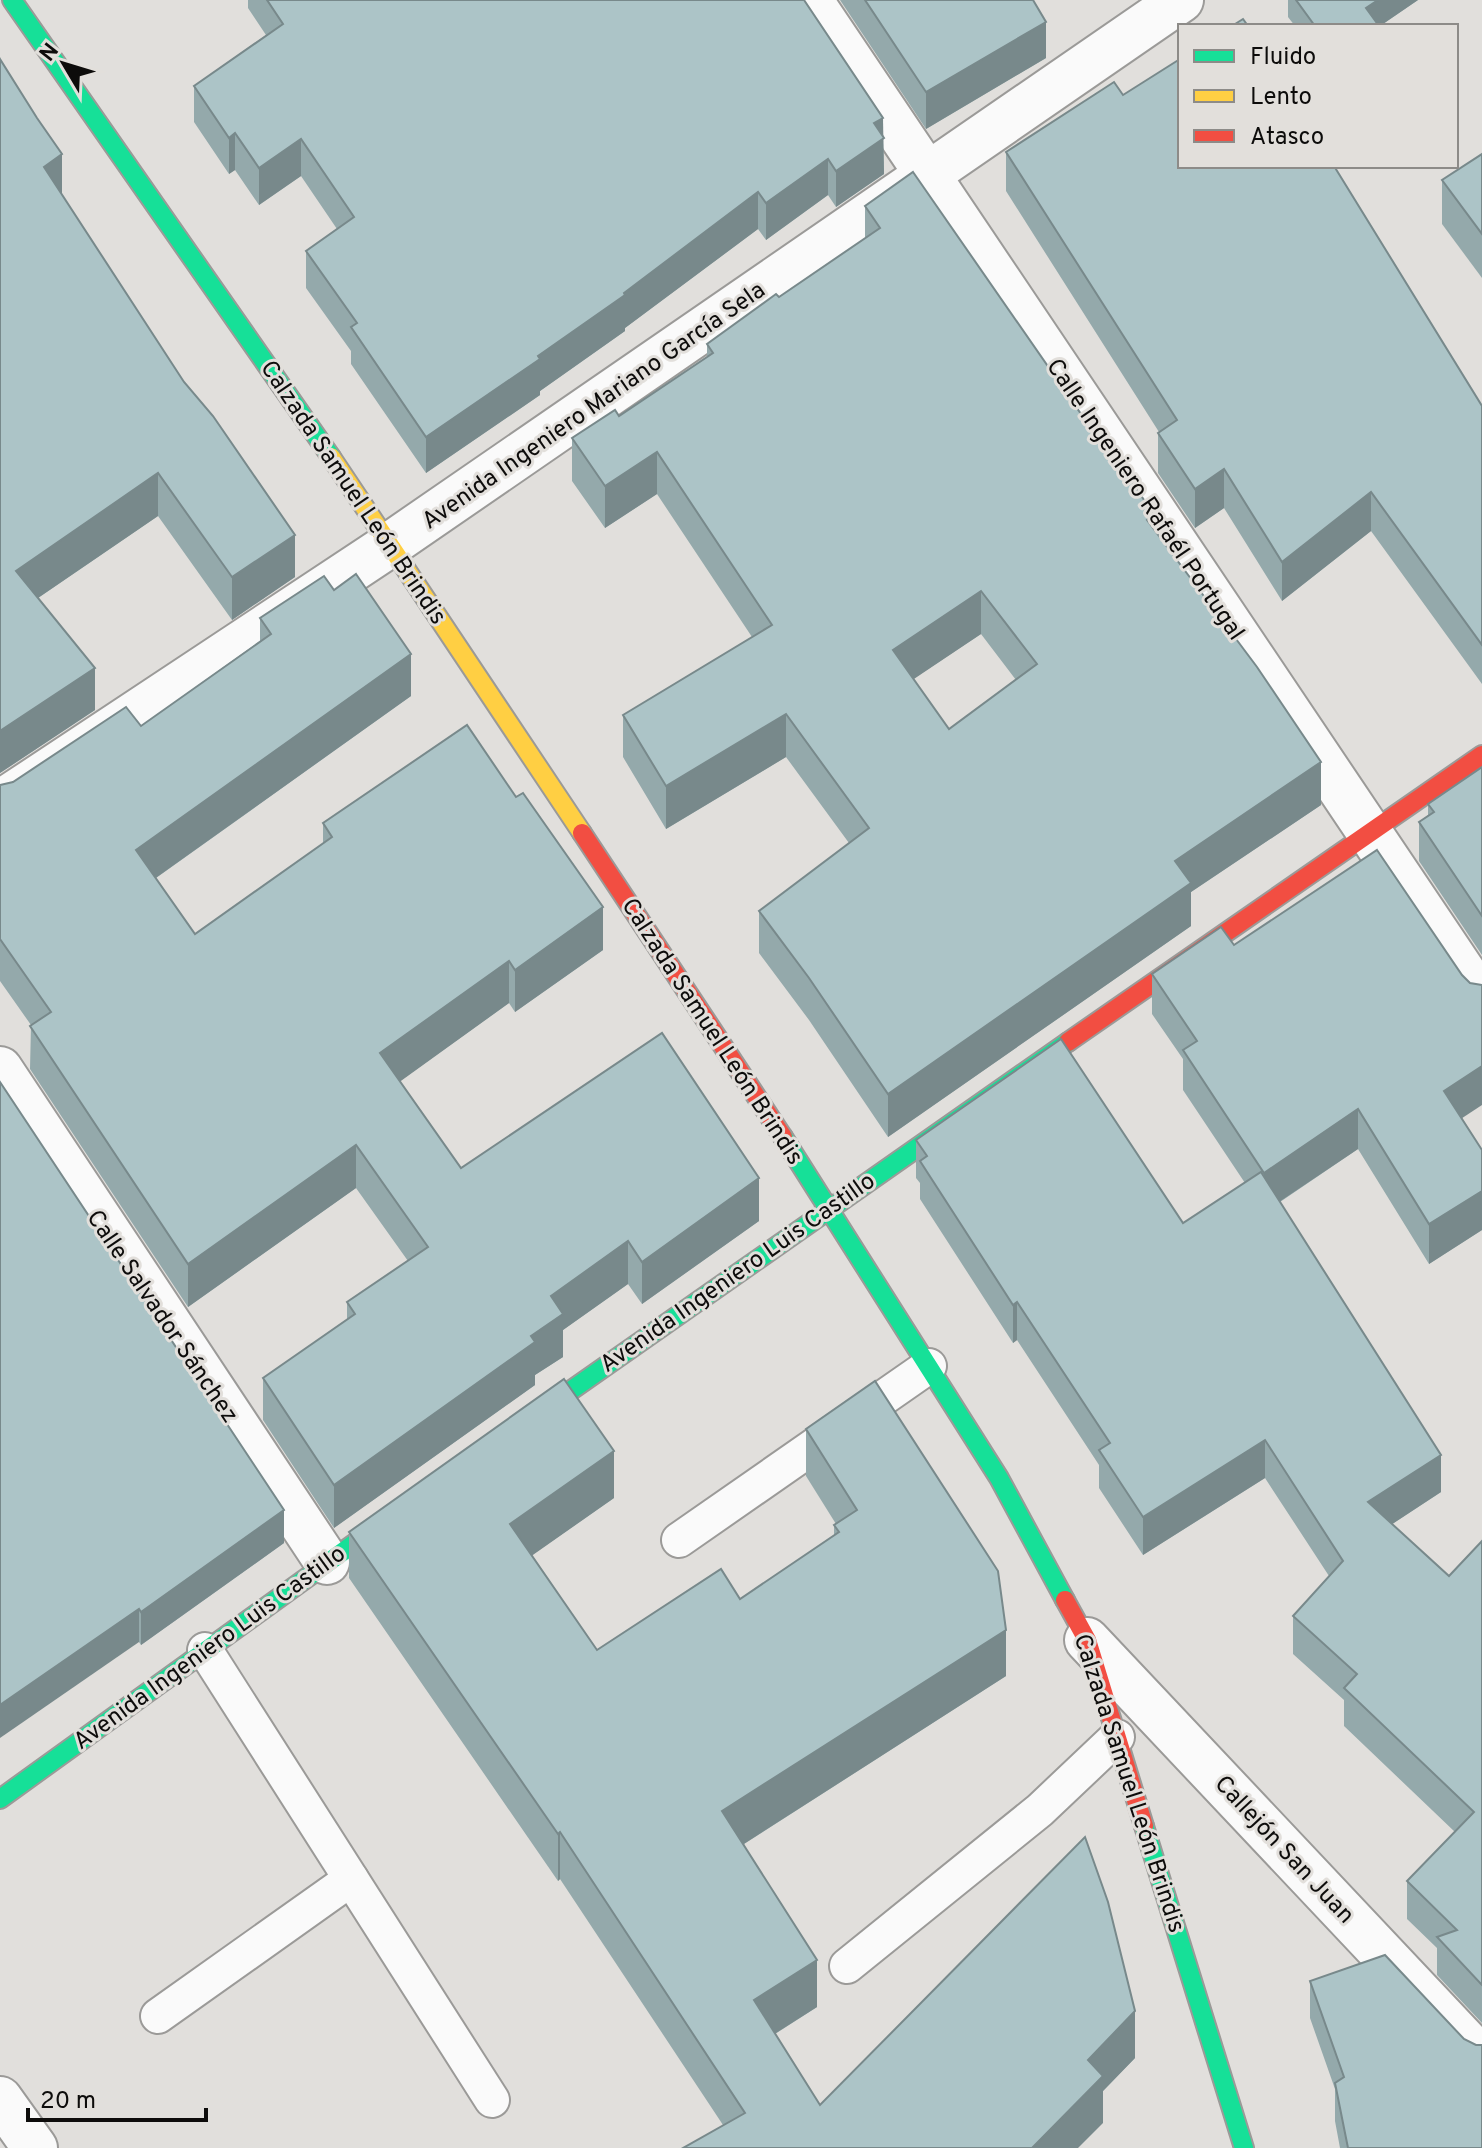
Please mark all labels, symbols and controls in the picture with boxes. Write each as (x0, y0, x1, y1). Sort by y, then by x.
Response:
north arrow (24, 24, 104, 104)
legend (1178, 24, 1458, 168)
text: N (35, 39, 66, 68)
text: Fluido (1250, 43, 1316, 73)
text: Lento (1250, 83, 1312, 113)
text: Atasco (1250, 123, 1324, 153)
street label: Avenida Ingeniero Mariano García Sela (417, 276, 772, 537)
street label: Calle Ingeniero Rafaél Portugal (1039, 353, 1250, 647)
street label: Calzada Samuel León Brindis (253, 355, 452, 631)
street label: Calzada Samuel León Brindis (614, 893, 809, 1171)
street label: Avenida Ingeniero Luis Castillo (595, 1167, 882, 1380)
street label: Calle Salvador Sánchez (79, 1205, 244, 1429)
street label: Avenida Ingeniero Luis Castillo (68, 1540, 352, 1758)
street label: Calzada Samuel León Brindis (1066, 1630, 1191, 1937)
street label: Callejón San Juan (1207, 1770, 1360, 1931)
scale bar (28, 2072, 206, 2122)
text: 20 m (40, 2087, 96, 2117)

